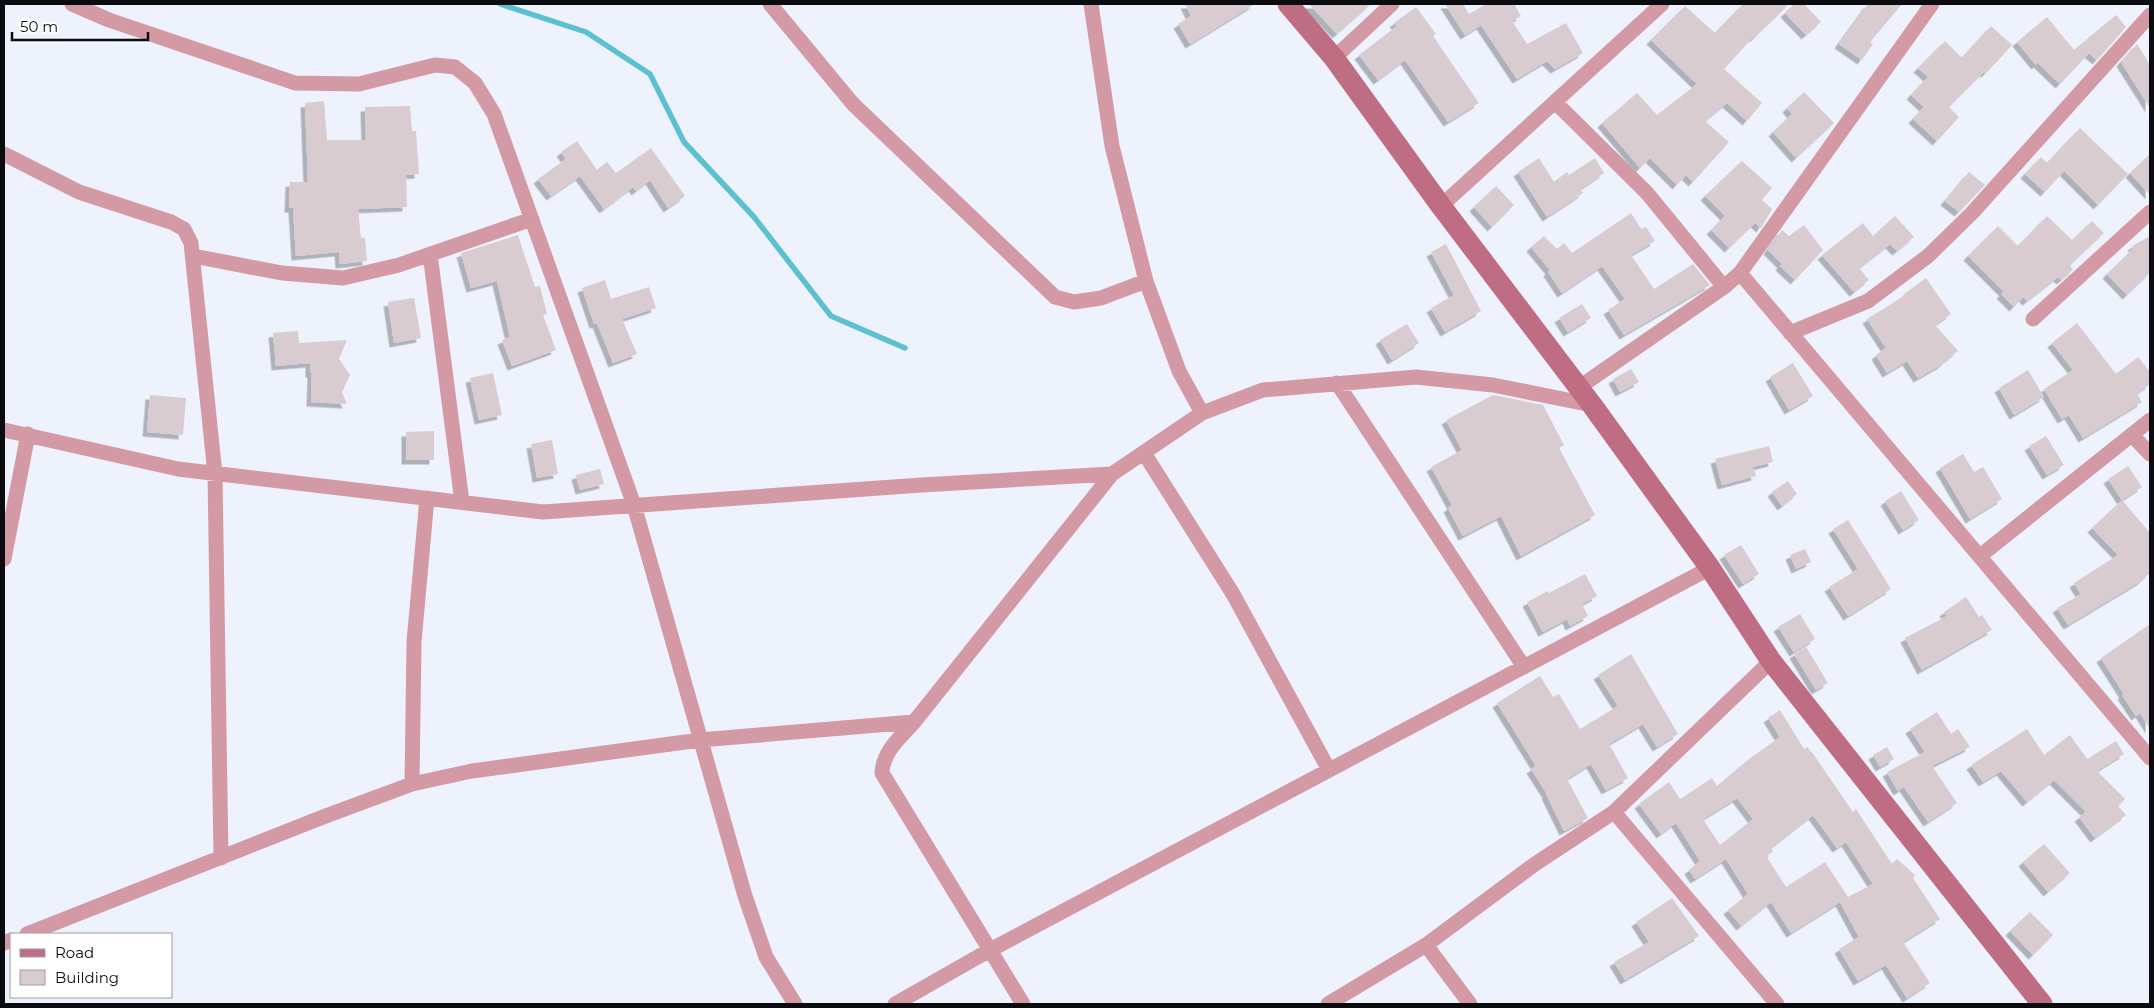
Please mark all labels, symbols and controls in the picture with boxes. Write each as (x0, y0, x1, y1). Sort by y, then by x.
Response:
scale bar (12, 10, 149, 42)
text: 50 m (20, 17, 58, 36)
legend (10, 933, 172, 998)
text: Road (55, 943, 94, 962)
text: Building (55, 968, 119, 987)

